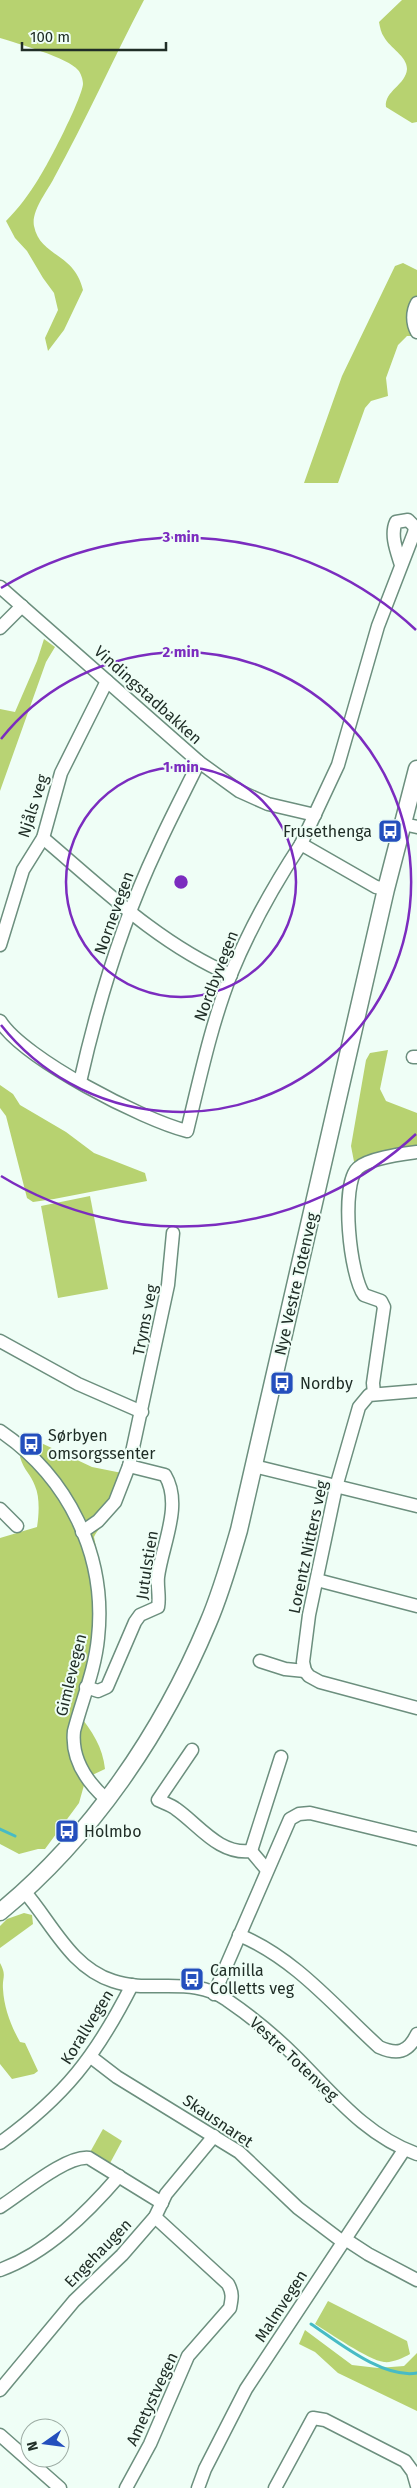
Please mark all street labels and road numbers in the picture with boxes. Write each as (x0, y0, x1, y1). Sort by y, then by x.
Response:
street label: Vindingstadbakken (90, 642, 206, 748)
street label: Njåls veg (14, 771, 52, 840)
street label: Nornevegen (90, 869, 138, 957)
street label: Nordbyvegen (190, 928, 242, 1024)
street label: Nye Vestre Totenveg (270, 1210, 322, 1357)
street label: Tryms veg (129, 1282, 161, 1357)
street label: Lorentz Nitters veg (285, 1478, 332, 1615)
street label: Jutulstien (132, 1529, 162, 1601)
street label: Gimlevegen (52, 1632, 90, 1718)
street label: Korallvegen (57, 1986, 117, 2068)
street label: Vestre Totenveg (246, 2013, 343, 2105)
street label: Skausnaret (179, 2091, 257, 2151)
street label: Engehaugen (61, 2215, 135, 2291)
street label: Malmvegen (251, 2266, 311, 2346)
street label: Ametystvegen (122, 2349, 182, 2449)

